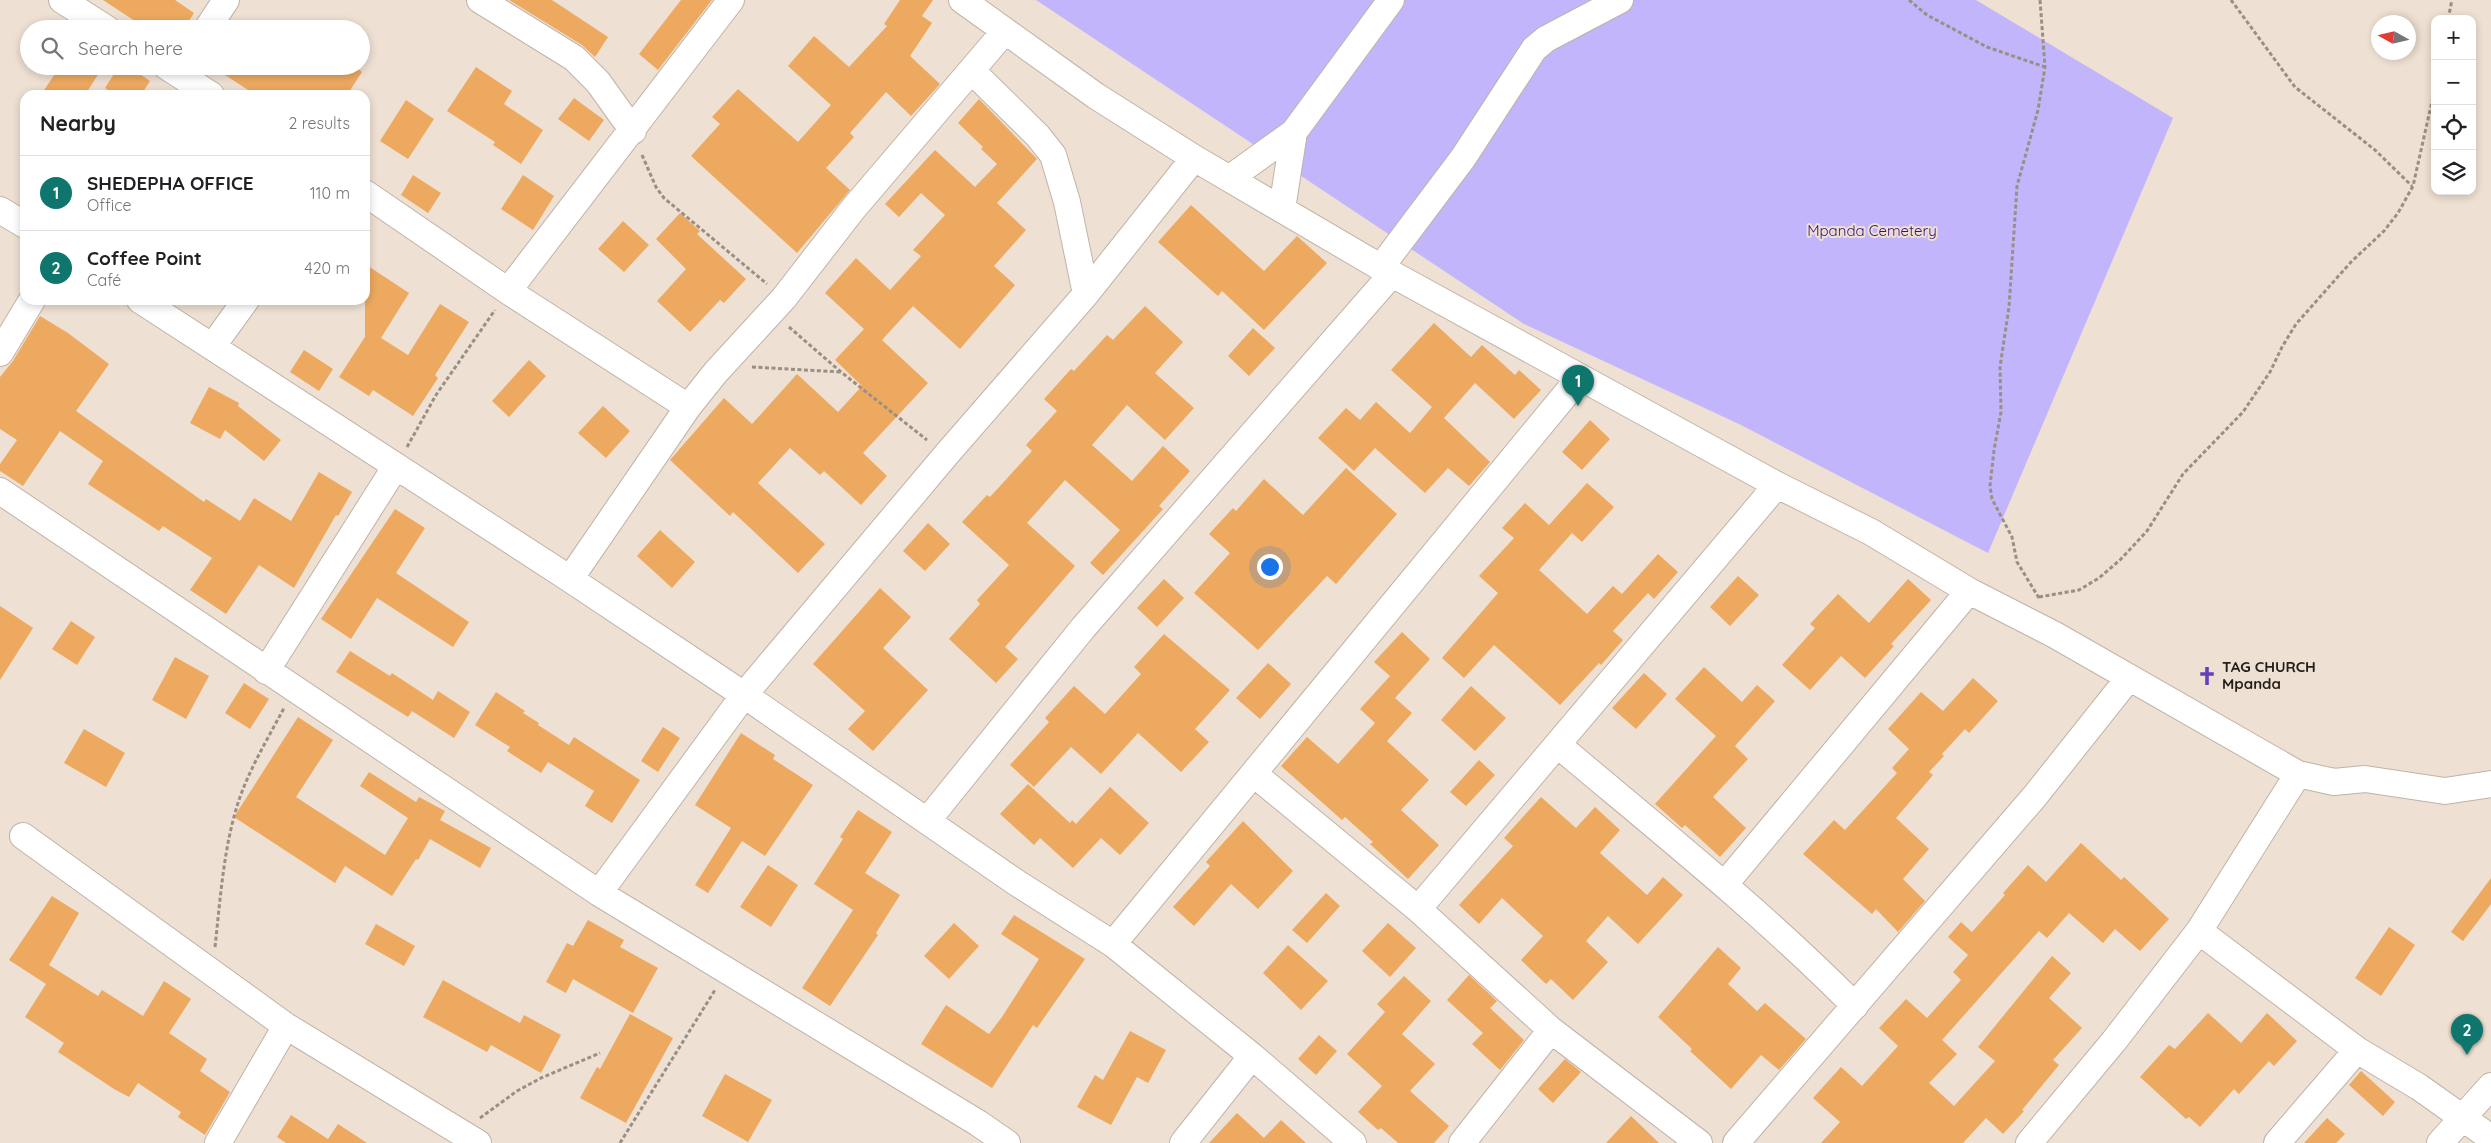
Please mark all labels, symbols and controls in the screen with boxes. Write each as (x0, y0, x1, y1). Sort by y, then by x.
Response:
north arrow (2371, 15, 2416, 60)
map controls (2431, 15, 2476, 195)
button: + (2431, 15, 2476, 60)
search box (20, 20, 370, 75)
icon: search (38, 34, 66, 62)
text: Search here (78, 36, 183, 60)
button: − (2431, 60, 2476, 105)
button: locate (2431, 105, 2476, 150)
text: Nearby (40, 110, 116, 136)
text: 2 results (288, 113, 350, 133)
button: layers (2431, 150, 2476, 195)
text: SHEDEPHA OFFICE (87, 171, 254, 195)
text: 1 (53, 183, 59, 203)
text: 110 m (310, 183, 350, 203)
text: Office (87, 195, 132, 215)
park label: Mpanda Cemetery (1807, 221, 1937, 240)
text: Coffee Point (87, 246, 202, 270)
text: 2 (51, 258, 61, 278)
text: 420 m (304, 258, 350, 278)
text: Café (87, 270, 121, 290)
pin: 1 (1562, 365, 1594, 406)
your location (1257, 554, 1283, 580)
place label: TAG CHURCH Mpanda (2222, 657, 2316, 693)
church icon: TAG CHURCH Mpanda (2196, 665, 2218, 687)
pin: 2 (2451, 1014, 2483, 1055)

